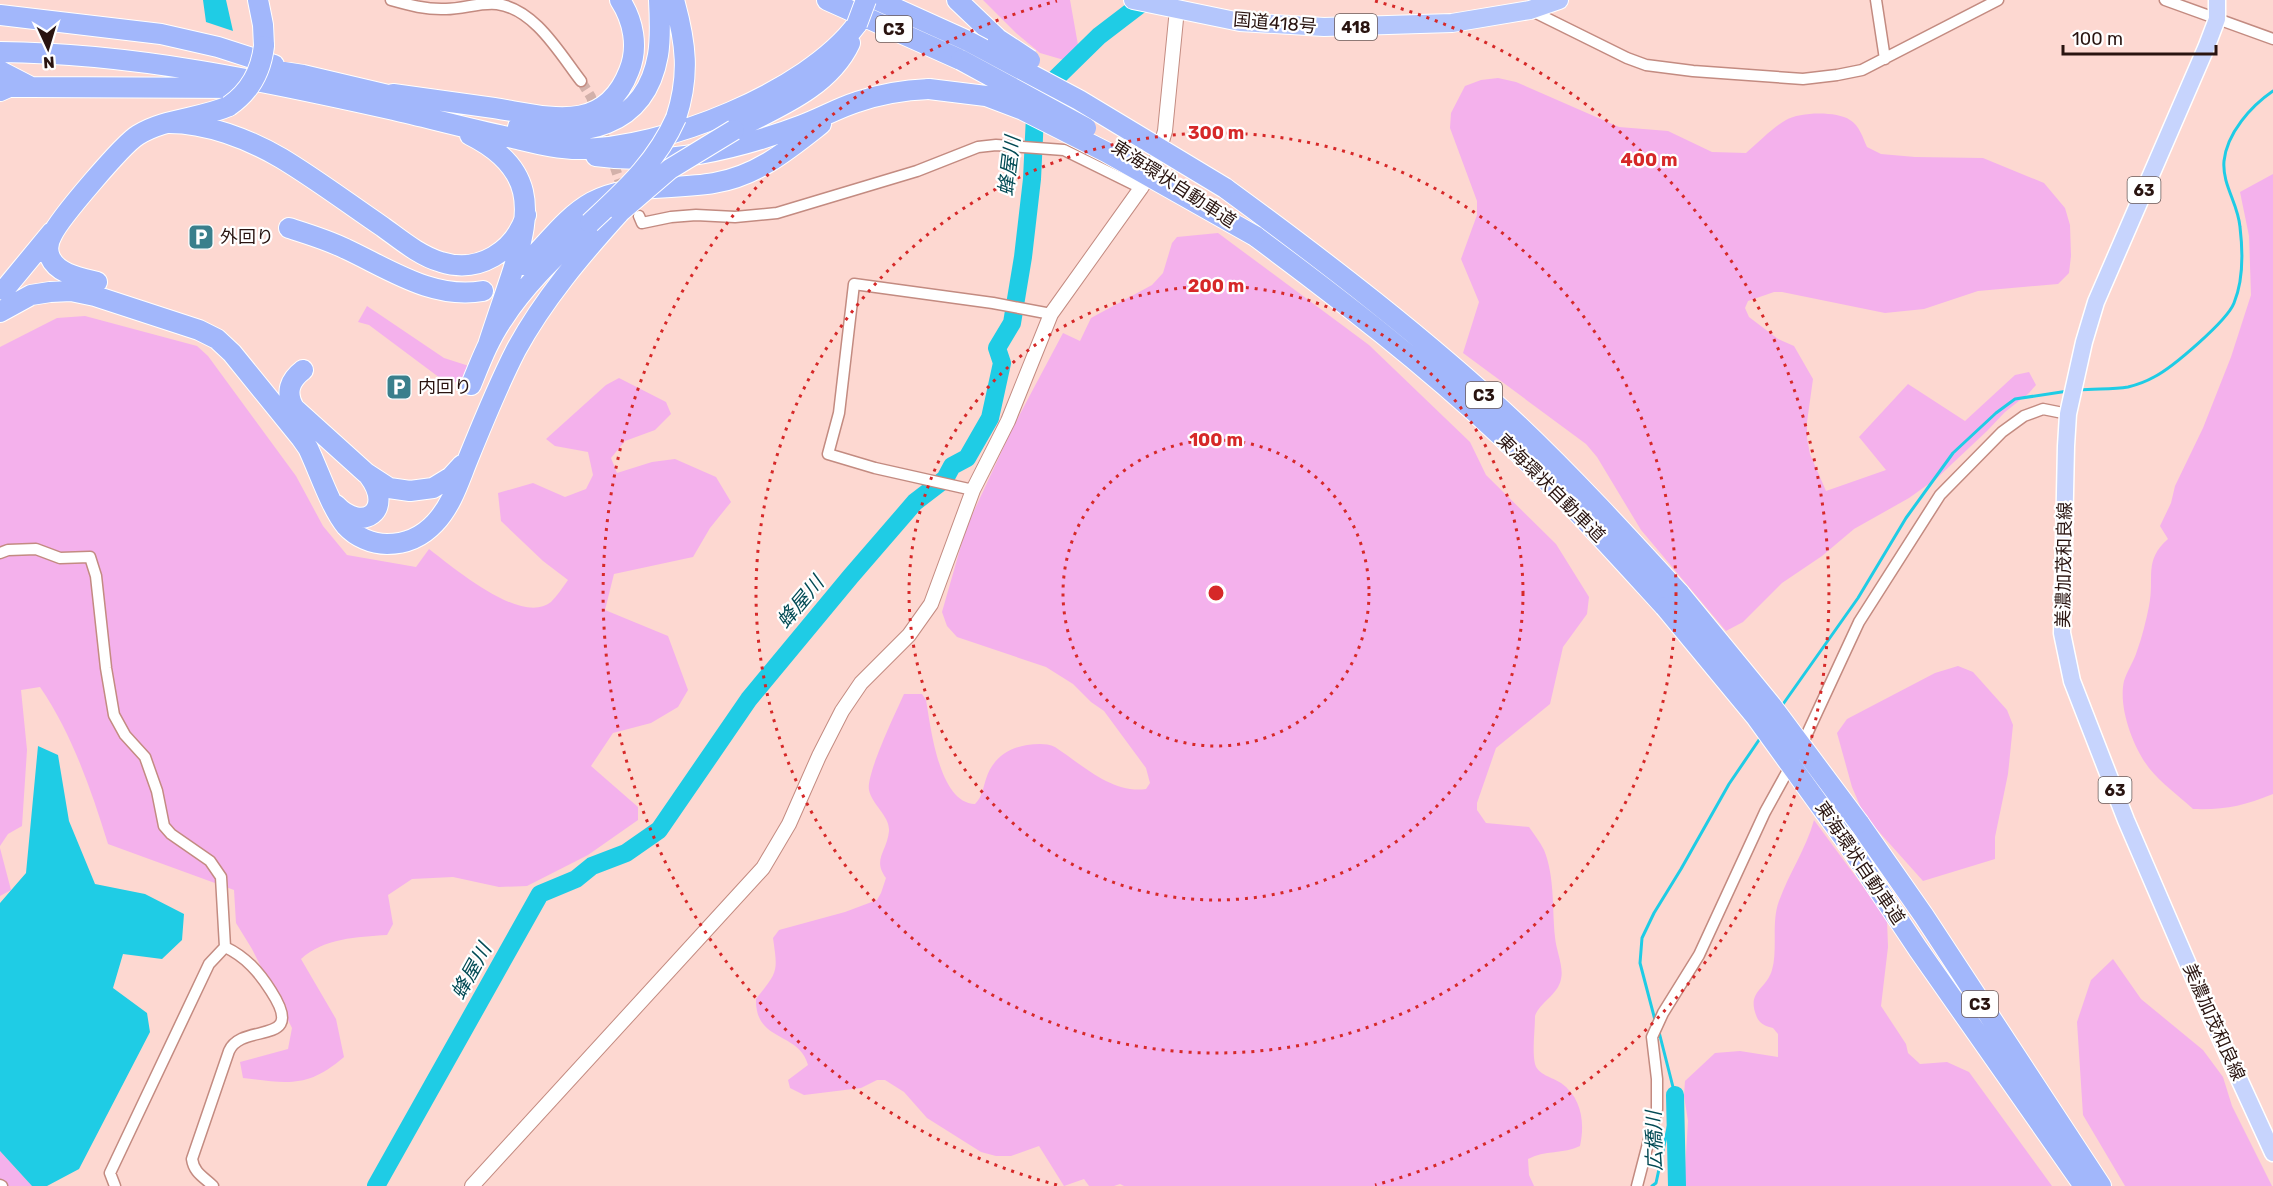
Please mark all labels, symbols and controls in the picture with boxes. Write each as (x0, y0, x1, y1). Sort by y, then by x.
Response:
street label: 国道418号 (1232, 8, 1318, 38)
road number: 418 (1335, 14, 1377, 40)
road number: C3 (876, 16, 912, 42)
north arrow (18, 18, 78, 78)
scale bar (2063, 18, 2216, 56)
text: 100 m (2072, 28, 2123, 50)
text: N (43, 53, 55, 72)
text: 300 m (1188, 122, 1244, 144)
water label: 蜂屋川 (993, 133, 1025, 197)
street label: 東海環状自動車道 (1108, 136, 1240, 232)
text: 400 m (1620, 149, 1678, 171)
road number: 63 (2128, 177, 2160, 203)
parking icon: 外回り (186, 222, 216, 252)
place label: 外回り (220, 226, 274, 248)
text: 200 m (1188, 275, 1244, 297)
parking icon: 内回り (384, 372, 414, 402)
place label: 内回り (418, 376, 472, 398)
road number: C3 (1466, 382, 1502, 408)
text: 100 m (1189, 429, 1243, 451)
street label: 東海環状自動車道 (1492, 429, 1610, 547)
street label: 美濃加茂和良線 (2052, 502, 2076, 628)
water label: 蜂屋川 (772, 570, 830, 633)
centre of rings (1206, 583, 1226, 603)
road number: 63 (2098, 777, 2132, 803)
street label: 東海環状自動車道 (1811, 797, 1909, 929)
water label: 蜂屋川 (446, 937, 497, 1003)
street label: 美濃加茂和良線 (2178, 960, 2250, 1084)
road number: C3 (1962, 991, 1998, 1017)
water label: 広橋川 (1641, 1109, 1667, 1171)

